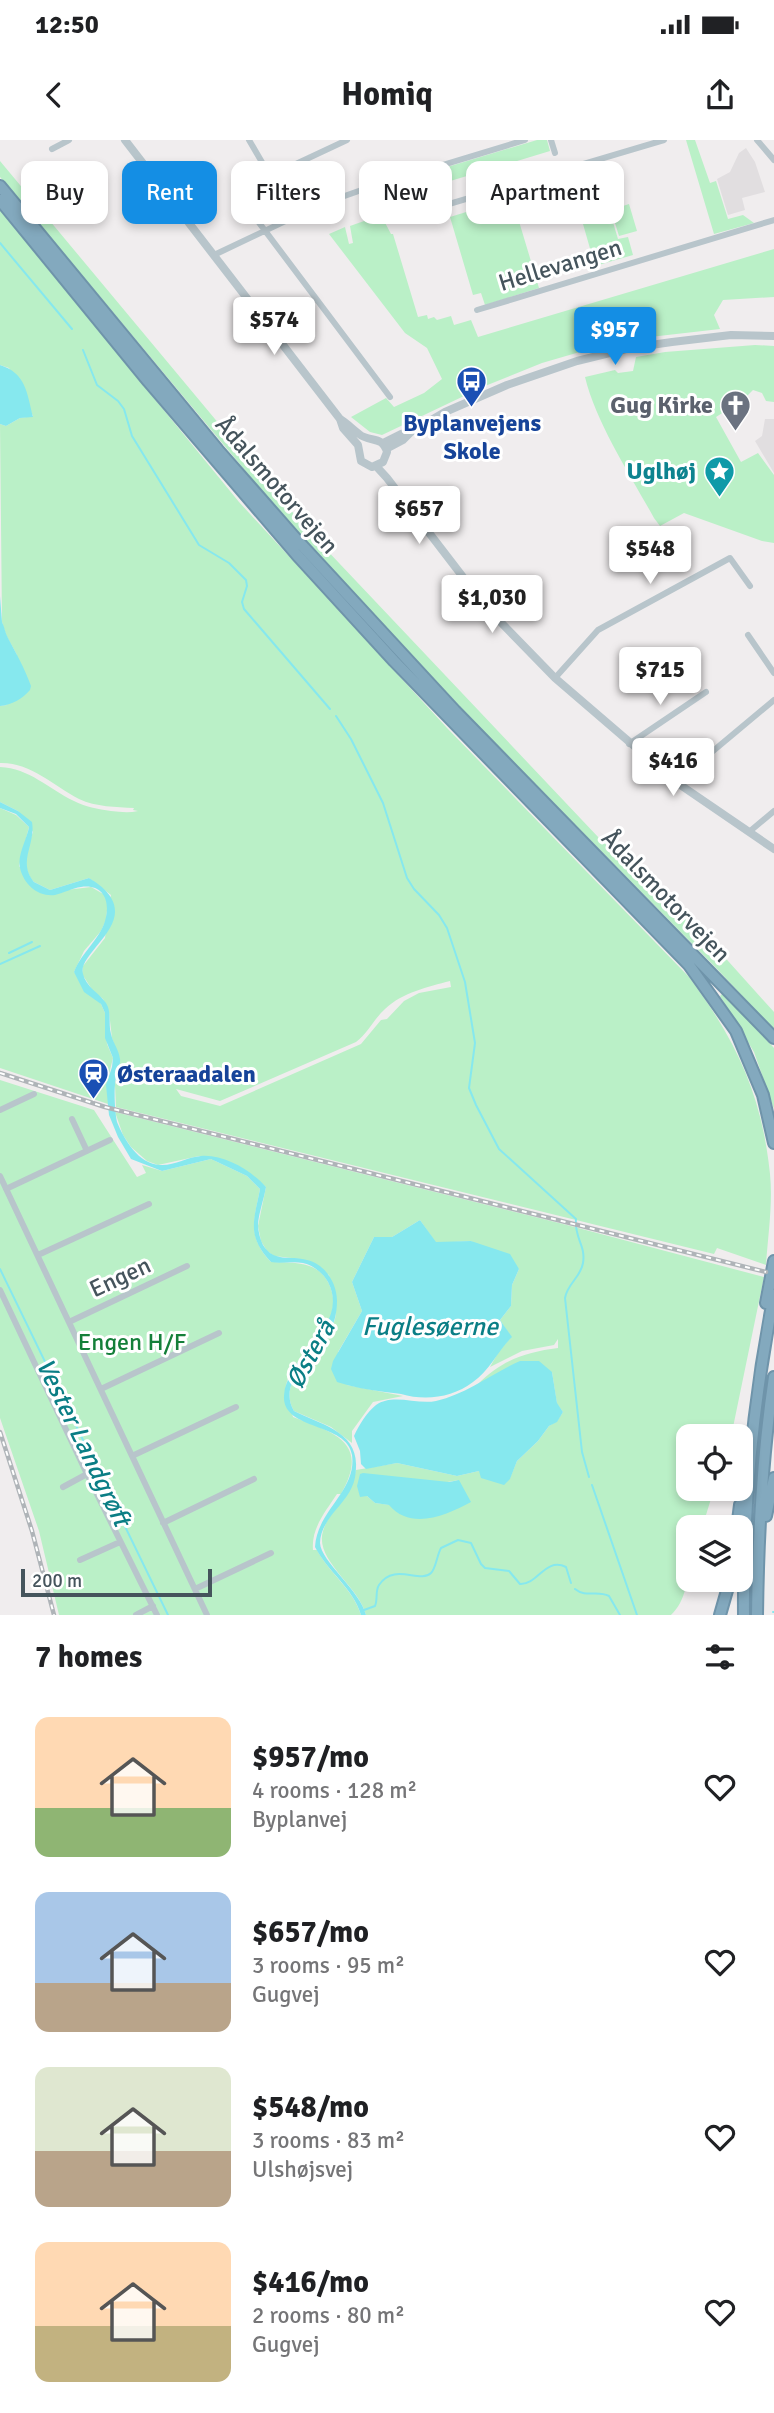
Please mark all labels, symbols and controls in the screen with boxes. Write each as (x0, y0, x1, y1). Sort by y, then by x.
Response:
text: 12:50 (35, 9, 99, 41)
text: Homiq (341, 75, 433, 114)
icon: back (35, 76, 73, 114)
icon: share (701, 76, 739, 114)
chip: Buy (21, 161, 108, 224)
chip: Rent (122, 161, 217, 224)
chip: Filters (231, 161, 345, 224)
chip: New (359, 161, 452, 224)
chip: Apartment (466, 161, 624, 224)
street label: Hellevangen (495, 232, 625, 298)
pin: $574 (233, 298, 315, 357)
text: $574 (249, 305, 299, 334)
pin: $957 (574, 308, 656, 367)
text: $957 (590, 315, 640, 344)
bus stop icon: Byplanvejens Skole (455, 364, 489, 408)
church icon: Gug Kirke (719, 388, 753, 432)
place label: Gug Kirke (610, 390, 713, 420)
place label: Byplanvejens Skole (403, 408, 541, 466)
street label: Ådalsmotorvejen (209, 410, 345, 560)
place icon: Uglhøj (702, 454, 736, 498)
place label: Uglhøj (627, 456, 696, 486)
pin: $657 (378, 486, 460, 546)
text: $657 (394, 494, 444, 523)
pin: $548 (609, 526, 691, 586)
text: $548 (625, 534, 675, 563)
pin: $1,030 (435, 575, 549, 635)
text: $1,030 (458, 583, 526, 612)
pin: $715 (619, 648, 701, 707)
text: $715 (635, 655, 685, 684)
pin: $416 (632, 738, 714, 798)
text: $416 (648, 746, 698, 775)
street label: Ådalsmotorvejen (595, 823, 737, 969)
station icon: Østeraadalen (77, 1057, 111, 1101)
place label: Østeraadalen (117, 1059, 256, 1089)
street label: Engen (84, 1250, 156, 1304)
water label: Fuglesøerne (362, 1311, 500, 1343)
water label: Østerå (279, 1313, 343, 1394)
park label: Engen H/F (78, 1327, 186, 1357)
water label: Vester Landgrøft (29, 1353, 139, 1534)
map controls (676, 1424, 753, 1592)
button: locate (676, 1424, 753, 1501)
button: layers (676, 1515, 753, 1592)
scale bar (21, 1566, 212, 1598)
text: 200 m (32, 1569, 82, 1593)
icon: filters (701, 1638, 739, 1676)
text: 7 homes (35, 1639, 142, 1676)
text: $957/mo (252, 1739, 369, 1776)
icon: home (91, 1745, 175, 1829)
icon: heart (701, 1768, 739, 1806)
text: 4 rooms · 128 m² (252, 1776, 417, 1805)
text: Byplanvej (252, 1805, 347, 1834)
text: $657/mo (252, 1914, 369, 1951)
icon: home (91, 1920, 175, 2004)
icon: heart (701, 1943, 739, 1981)
text: 3 rooms · 95 m² (252, 1951, 405, 1980)
text: Gugvej (252, 1980, 320, 2009)
text: $548/mo (252, 2089, 369, 2126)
icon: home (91, 2095, 175, 2179)
icon: heart (701, 2118, 739, 2156)
text: 3 rooms · 83 m² (252, 2126, 405, 2155)
text: Ulshøjsvej (252, 2155, 353, 2184)
text: $416/mo (252, 2264, 369, 2301)
icon: home (91, 2270, 175, 2354)
icon: heart (701, 2293, 739, 2331)
text: 2 rooms · 80 m² (252, 2301, 405, 2330)
text: Gugvej (252, 2330, 320, 2359)

